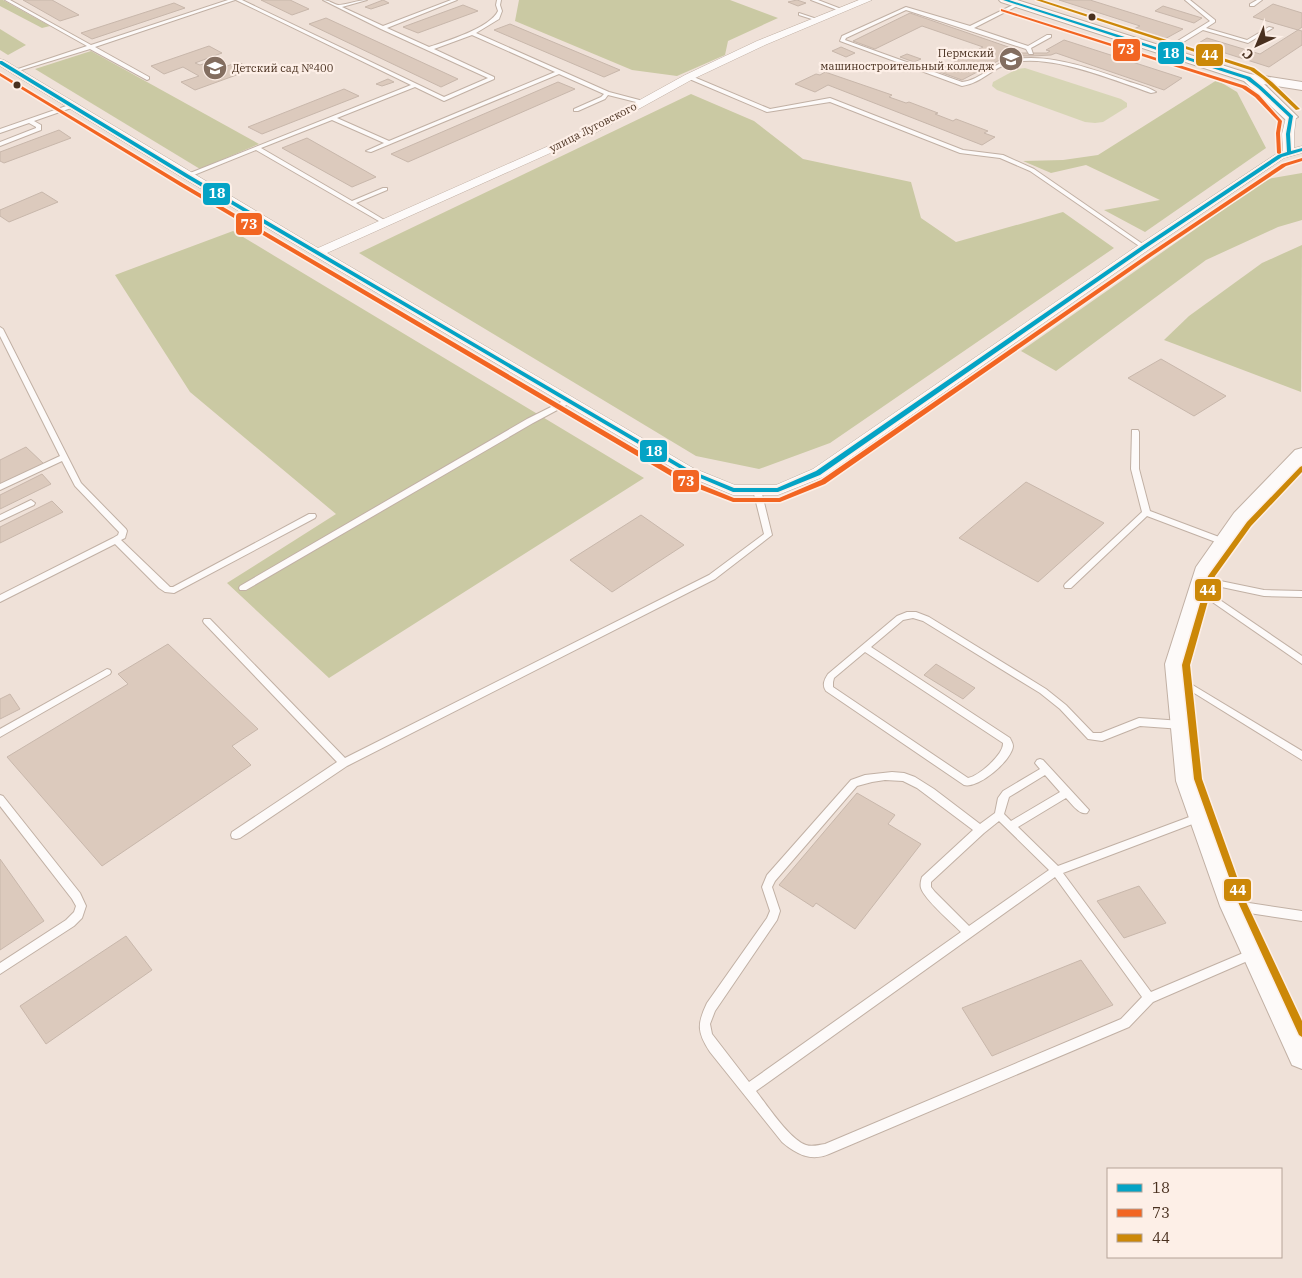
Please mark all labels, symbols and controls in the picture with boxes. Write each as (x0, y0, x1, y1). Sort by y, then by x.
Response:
unlabelled marker (1087, 12, 1097, 22)
north arrow (1232, 20, 1282, 70)
line badge: 73 (1112, 38, 1141, 62)
text: 73 (1118, 40, 1134, 58)
line badge: 18 (1157, 41, 1185, 65)
line badge: 44 (1195, 43, 1224, 67)
text: 18 (1163, 44, 1179, 62)
text: С (1238, 45, 1258, 64)
place label: Пермский машиностроительный колледж (820, 46, 994, 73)
school or university icon: Пермский машиностроительный колледж (998, 46, 1024, 72)
text: 44 (1202, 46, 1218, 64)
school or university icon: Детский сад №400 (202, 55, 228, 81)
place label: Детский сад №400 (232, 61, 334, 75)
unlabelled marker (12, 80, 22, 90)
street label: улица Луговского (547, 99, 639, 155)
line badge: 18 (202, 182, 231, 206)
text: 18 (209, 184, 225, 202)
line badge: 73 (235, 212, 263, 236)
text: 73 (241, 215, 257, 233)
line badge: 18 (639, 439, 668, 463)
text: 18 (646, 442, 662, 460)
line badge: 73 (672, 469, 700, 493)
text: 73 (678, 472, 694, 490)
line badge: 44 (1194, 578, 1222, 602)
text: 44 (1200, 581, 1216, 599)
line badge: 44 (1223, 878, 1252, 902)
text: 44 (1230, 881, 1246, 899)
legend (1107, 1168, 1282, 1258)
text: 18 (1152, 1178, 1170, 1197)
text: 73 (1152, 1203, 1170, 1222)
text: 44 (1152, 1228, 1170, 1247)

